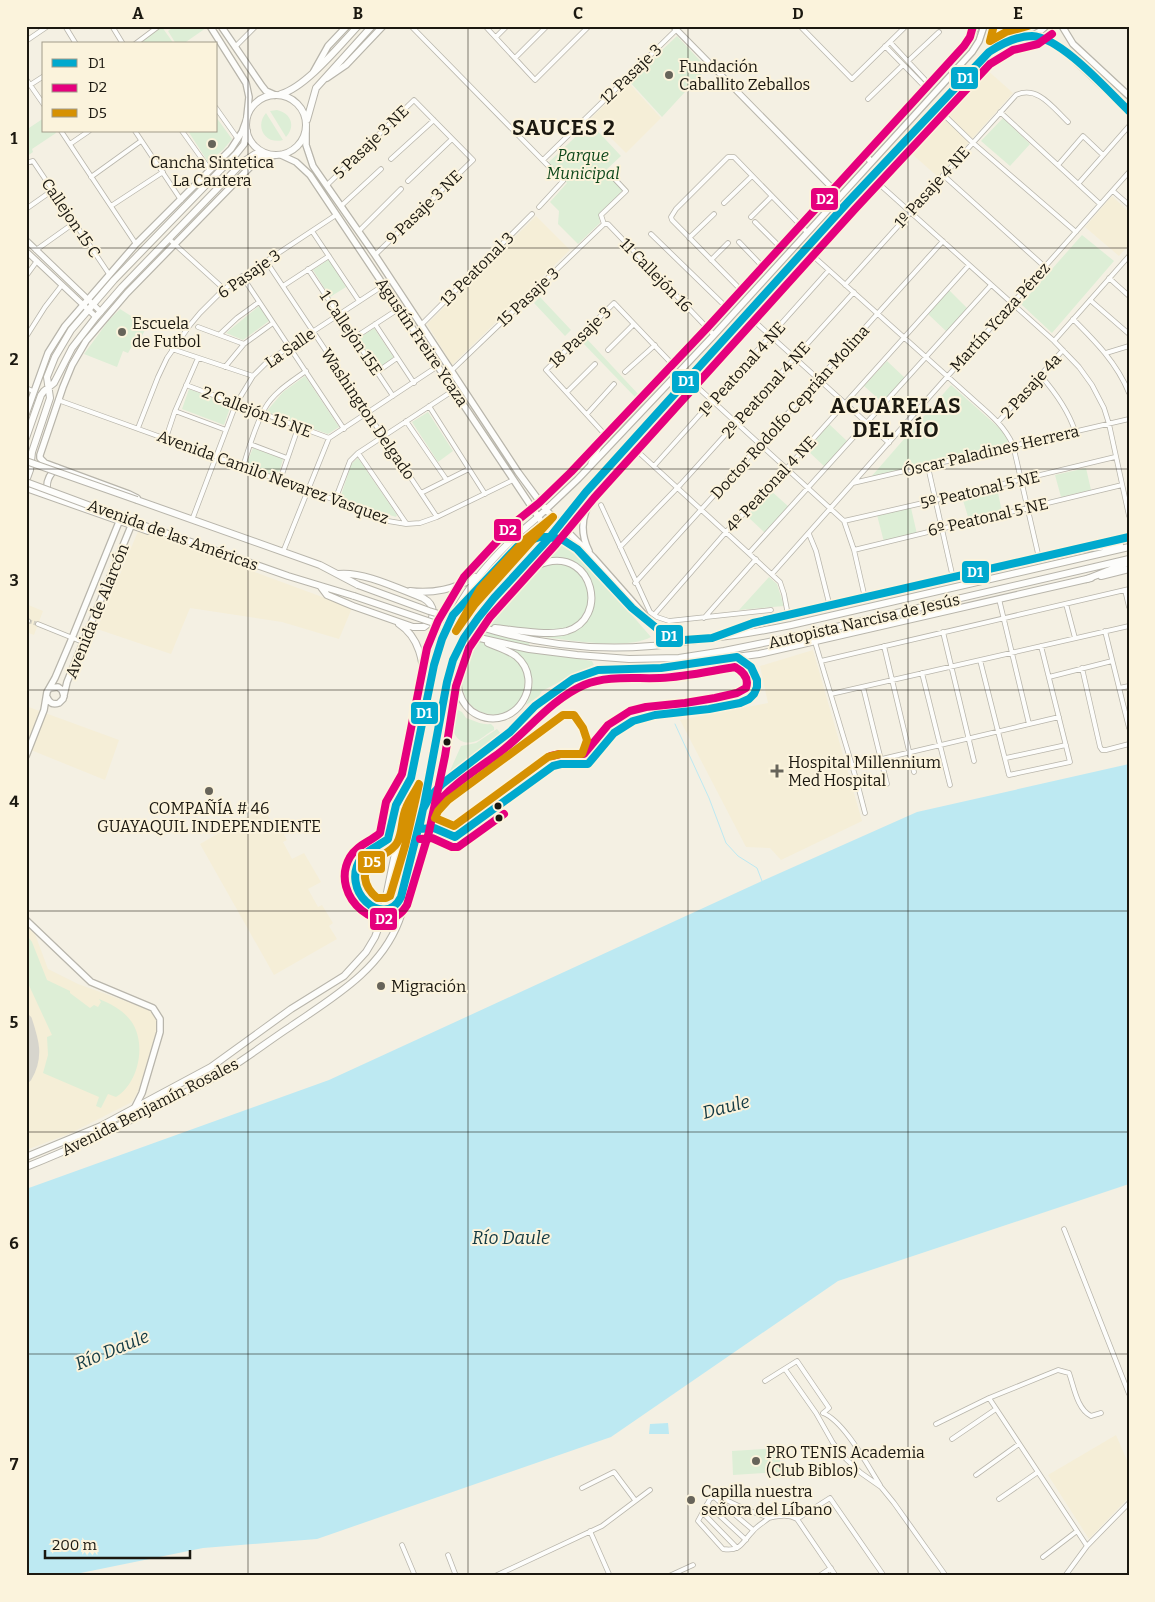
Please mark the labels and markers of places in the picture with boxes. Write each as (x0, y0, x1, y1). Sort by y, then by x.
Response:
place label: Fundación Caballito Zeballos (679, 57, 810, 94)
marker: Fundación Caballito Zeballos (663, 69, 675, 81)
marker: Cancha Sintetica La Cantera (206, 138, 218, 150)
place label: Cancha Sintetica La Cantera (150, 153, 274, 190)
place label: Escuela de Futbol (132, 314, 201, 351)
marker: Escuela de Futbol (116, 326, 128, 338)
unlabelled marker (442, 737, 452, 747)
place label: Hospital Millennium Med Hospital (788, 753, 941, 790)
marker: Hospital Millennium Med Hospital (770, 764, 784, 778)
marker: COMPAÑÍA # 46 GUAYAQUIL INDEPENDIENTE (203, 785, 215, 797)
place label: COMPAÑÍA # 46 GUAYAQUIL INDEPENDIENTE (97, 798, 321, 836)
unlabelled marker (493, 801, 503, 811)
unlabelled marker (494, 813, 504, 823)
place label: Migración (391, 977, 466, 996)
marker: Migración (375, 980, 387, 992)
place label: PRO TENIS Academia (Club Biblos) (766, 1443, 925, 1480)
marker: PRO TENIS Academia (Club Biblos) (750, 1455, 762, 1467)
place label: Capilla nuestra señora del Líbano (701, 1482, 832, 1519)
marker: Capilla nuestra señora del Líbano (685, 1494, 697, 1506)

